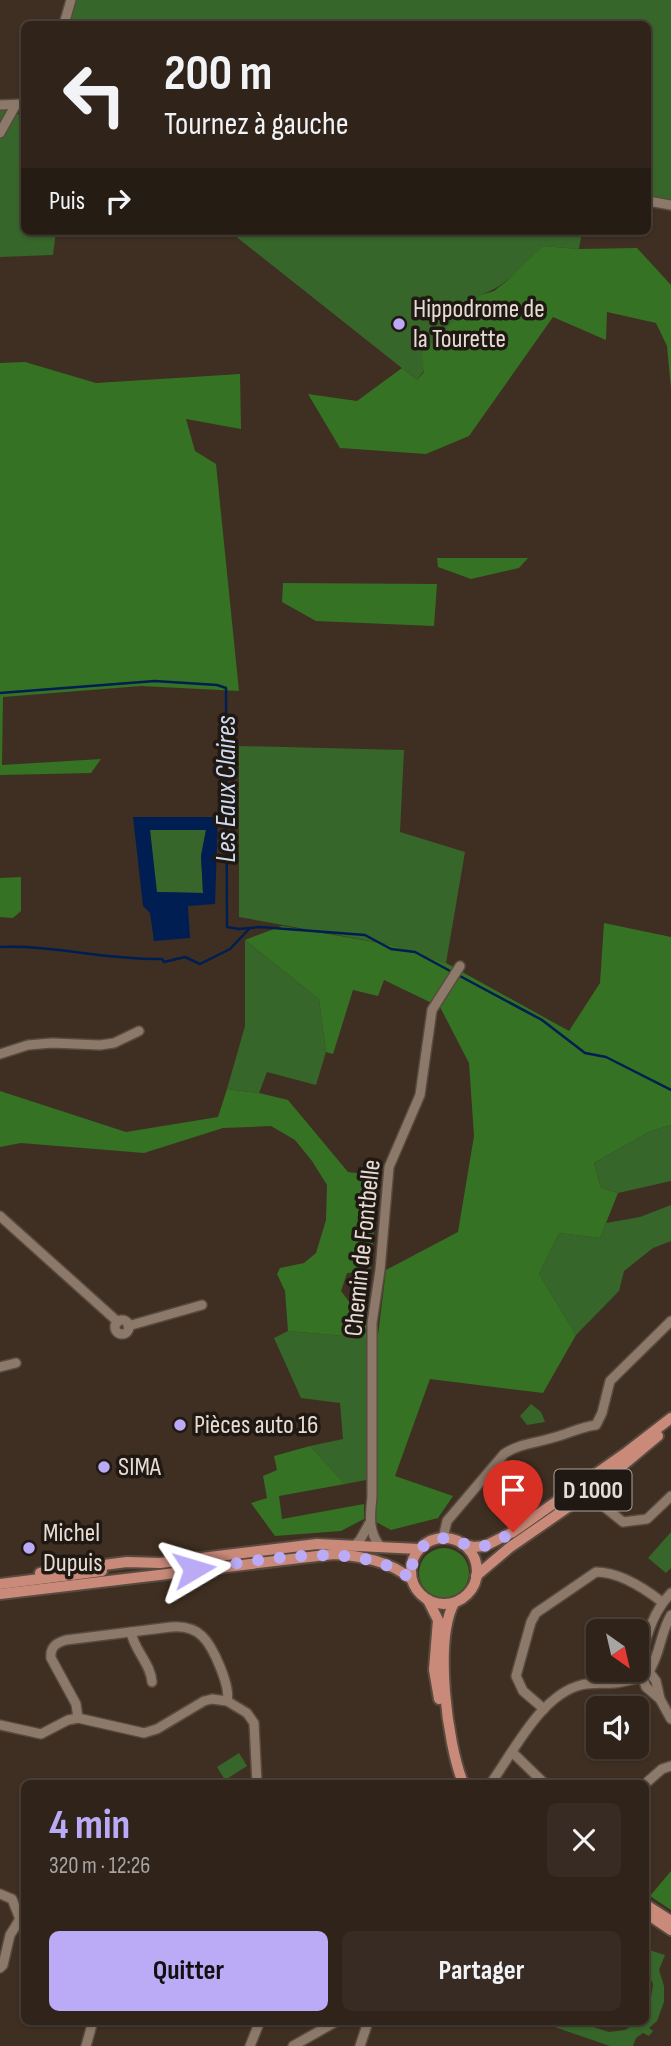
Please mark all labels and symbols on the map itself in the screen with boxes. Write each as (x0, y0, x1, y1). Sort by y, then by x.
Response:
place label: Hippodrome de la Tourette (413, 294, 545, 355)
marker: Hippodrome de la Tourette (391, 316, 407, 332)
water label: Les Eaux Claires (210, 715, 243, 862)
street label: Chemin de Fontbelle (338, 1158, 388, 1338)
place label: Pièces auto 16 (194, 1410, 319, 1441)
marker: Pièces auto 16 (172, 1417, 188, 1433)
place label: SIMA (118, 1452, 162, 1483)
marker: SIMA (96, 1459, 112, 1475)
pin (483, 1460, 543, 1532)
road number: D 1000 (554, 1470, 632, 1510)
place label: Michel Dupuis (43, 1518, 102, 1579)
position arrow (157, 1532, 231, 1606)
marker: Michel Dupuis (21, 1540, 37, 1556)
north arrow (586, 1619, 649, 1682)

